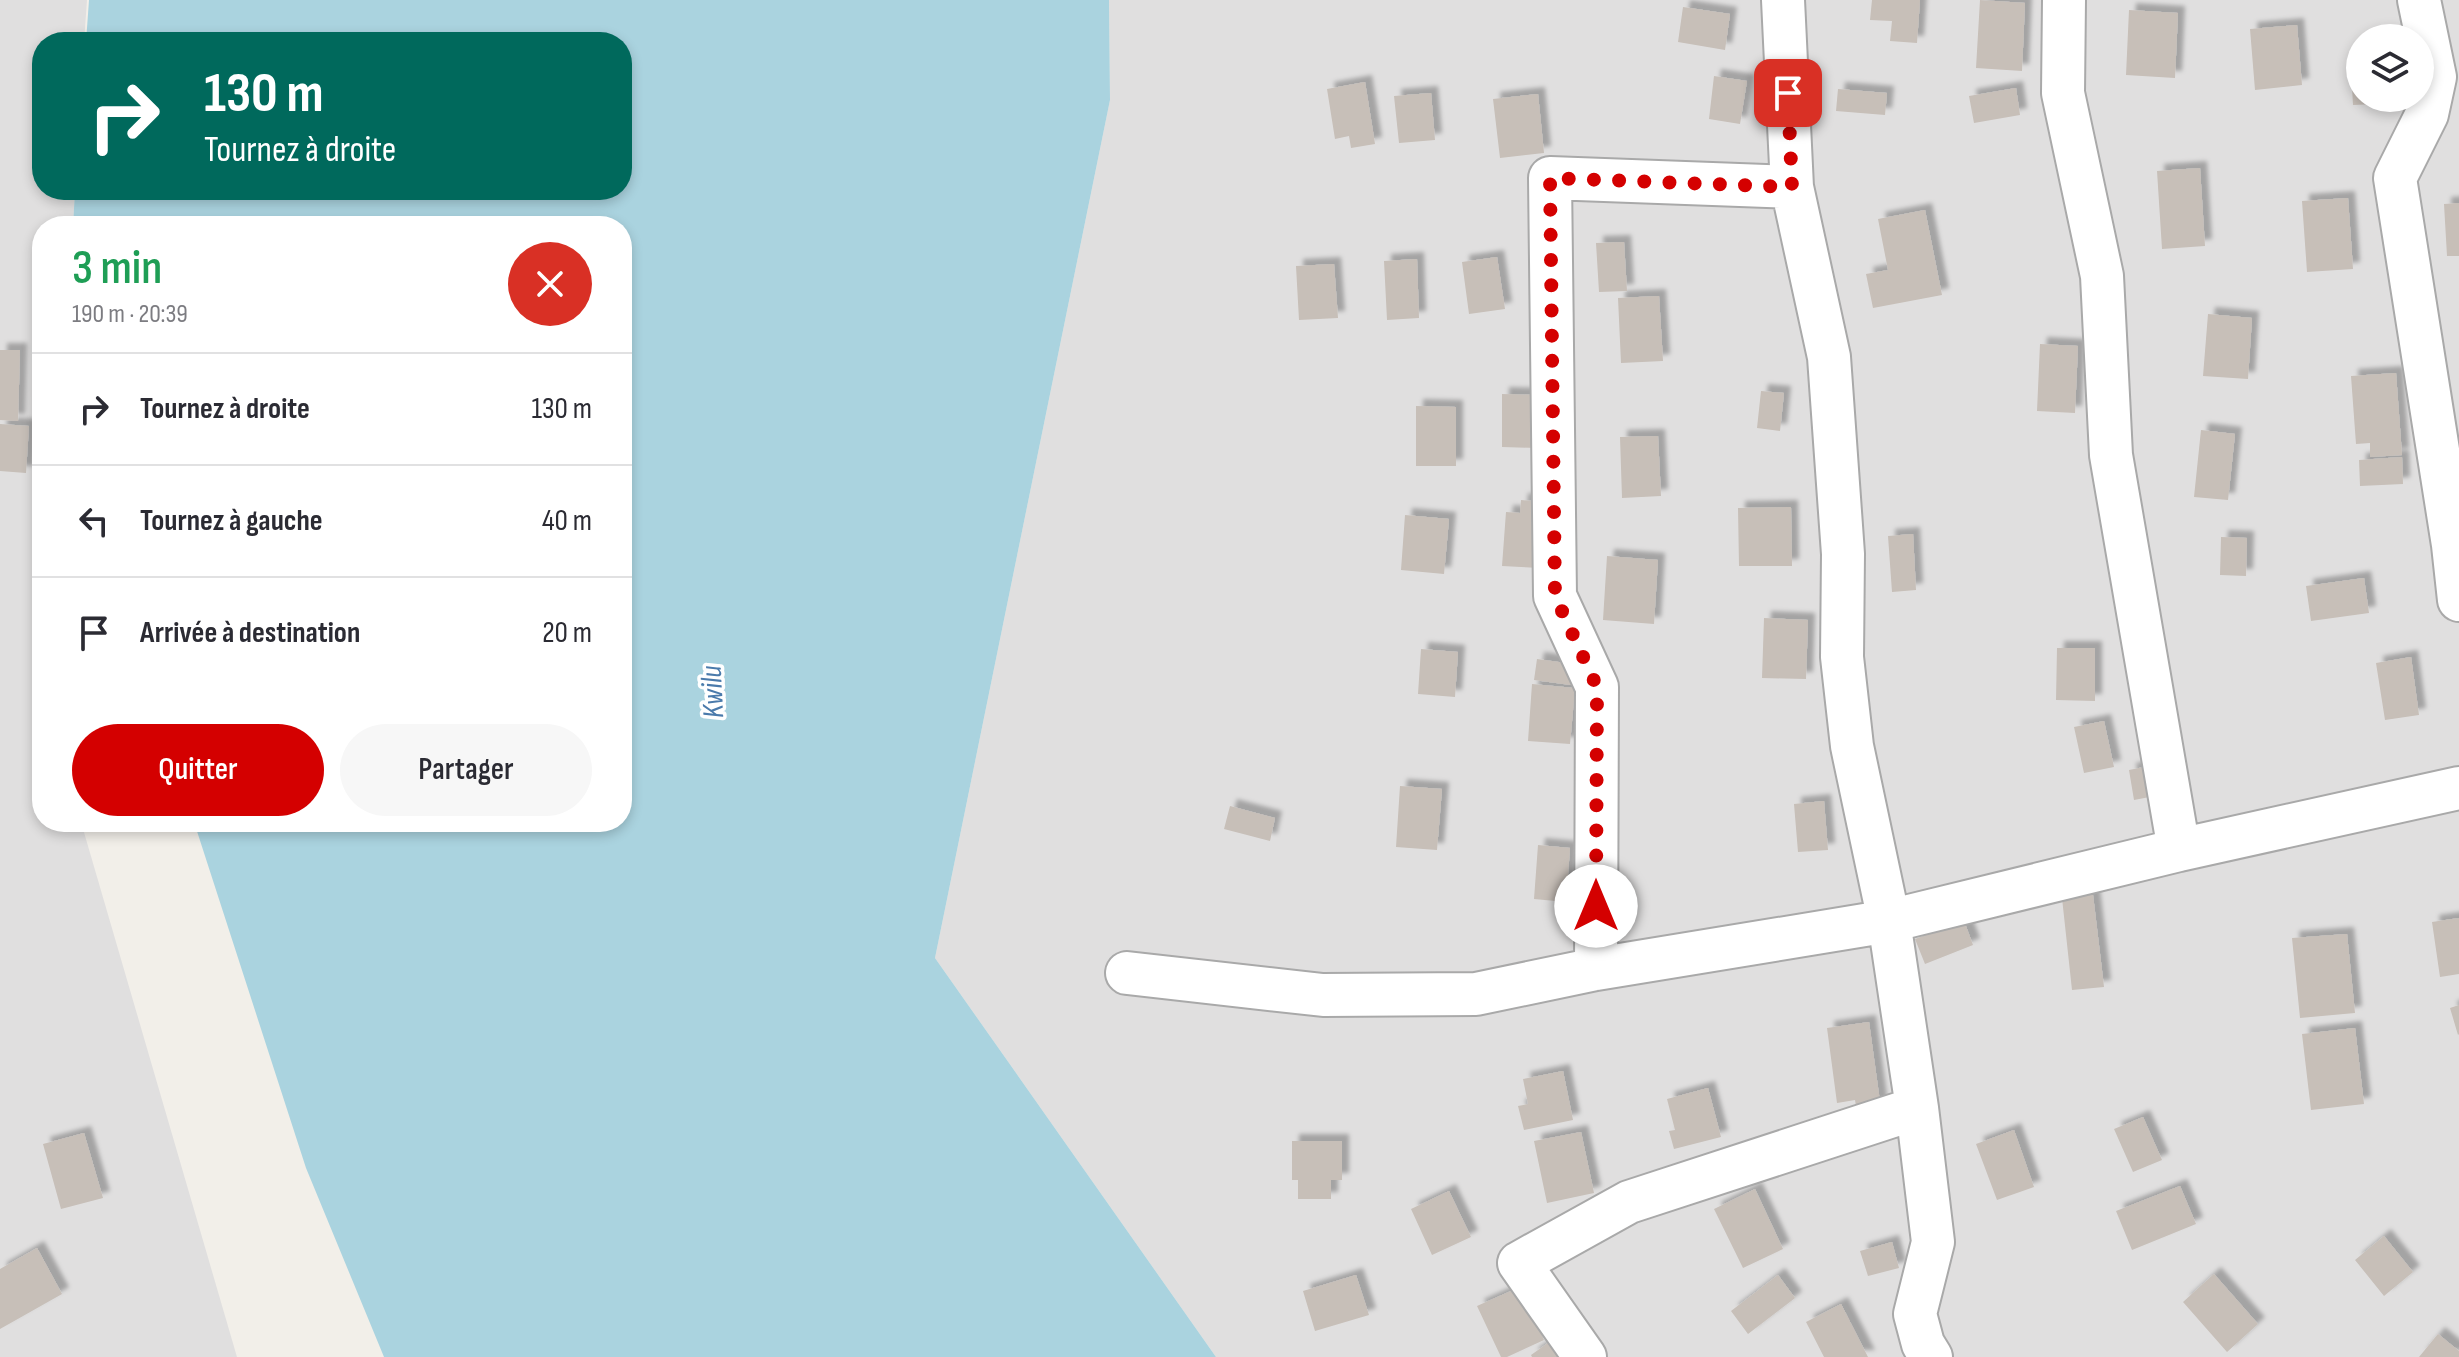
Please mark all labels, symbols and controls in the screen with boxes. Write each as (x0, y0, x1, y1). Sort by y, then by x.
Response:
map controls (2346, 24, 2434, 112)
button: layers (2346, 24, 2434, 112)
pin (1754, 59, 1822, 127)
text: 130 m (204, 61, 324, 128)
icon: right (72, 64, 176, 168)
icon: arrive (1766, 71, 1810, 115)
text: Tournez à droite (204, 129, 396, 172)
text: 3 min (72, 240, 162, 297)
button: close (508, 242, 592, 326)
text: 190 m · 20:39 (72, 299, 188, 330)
icon: right (72, 387, 116, 431)
text: Tournez à droite (140, 391, 310, 427)
text: 130 m (532, 391, 592, 427)
icon: left (72, 499, 116, 543)
text: Tournez à gauche (140, 503, 323, 539)
text: 40 m (542, 503, 592, 539)
icon: arrive (72, 611, 116, 655)
text: Arrivée à destination (140, 615, 360, 651)
text: 20 m (542, 615, 592, 651)
water label: Kwilu (694, 664, 732, 719)
button: Quitter (72, 724, 324, 816)
button: Partager (340, 724, 592, 816)
position arrow (1554, 864, 1638, 948)

